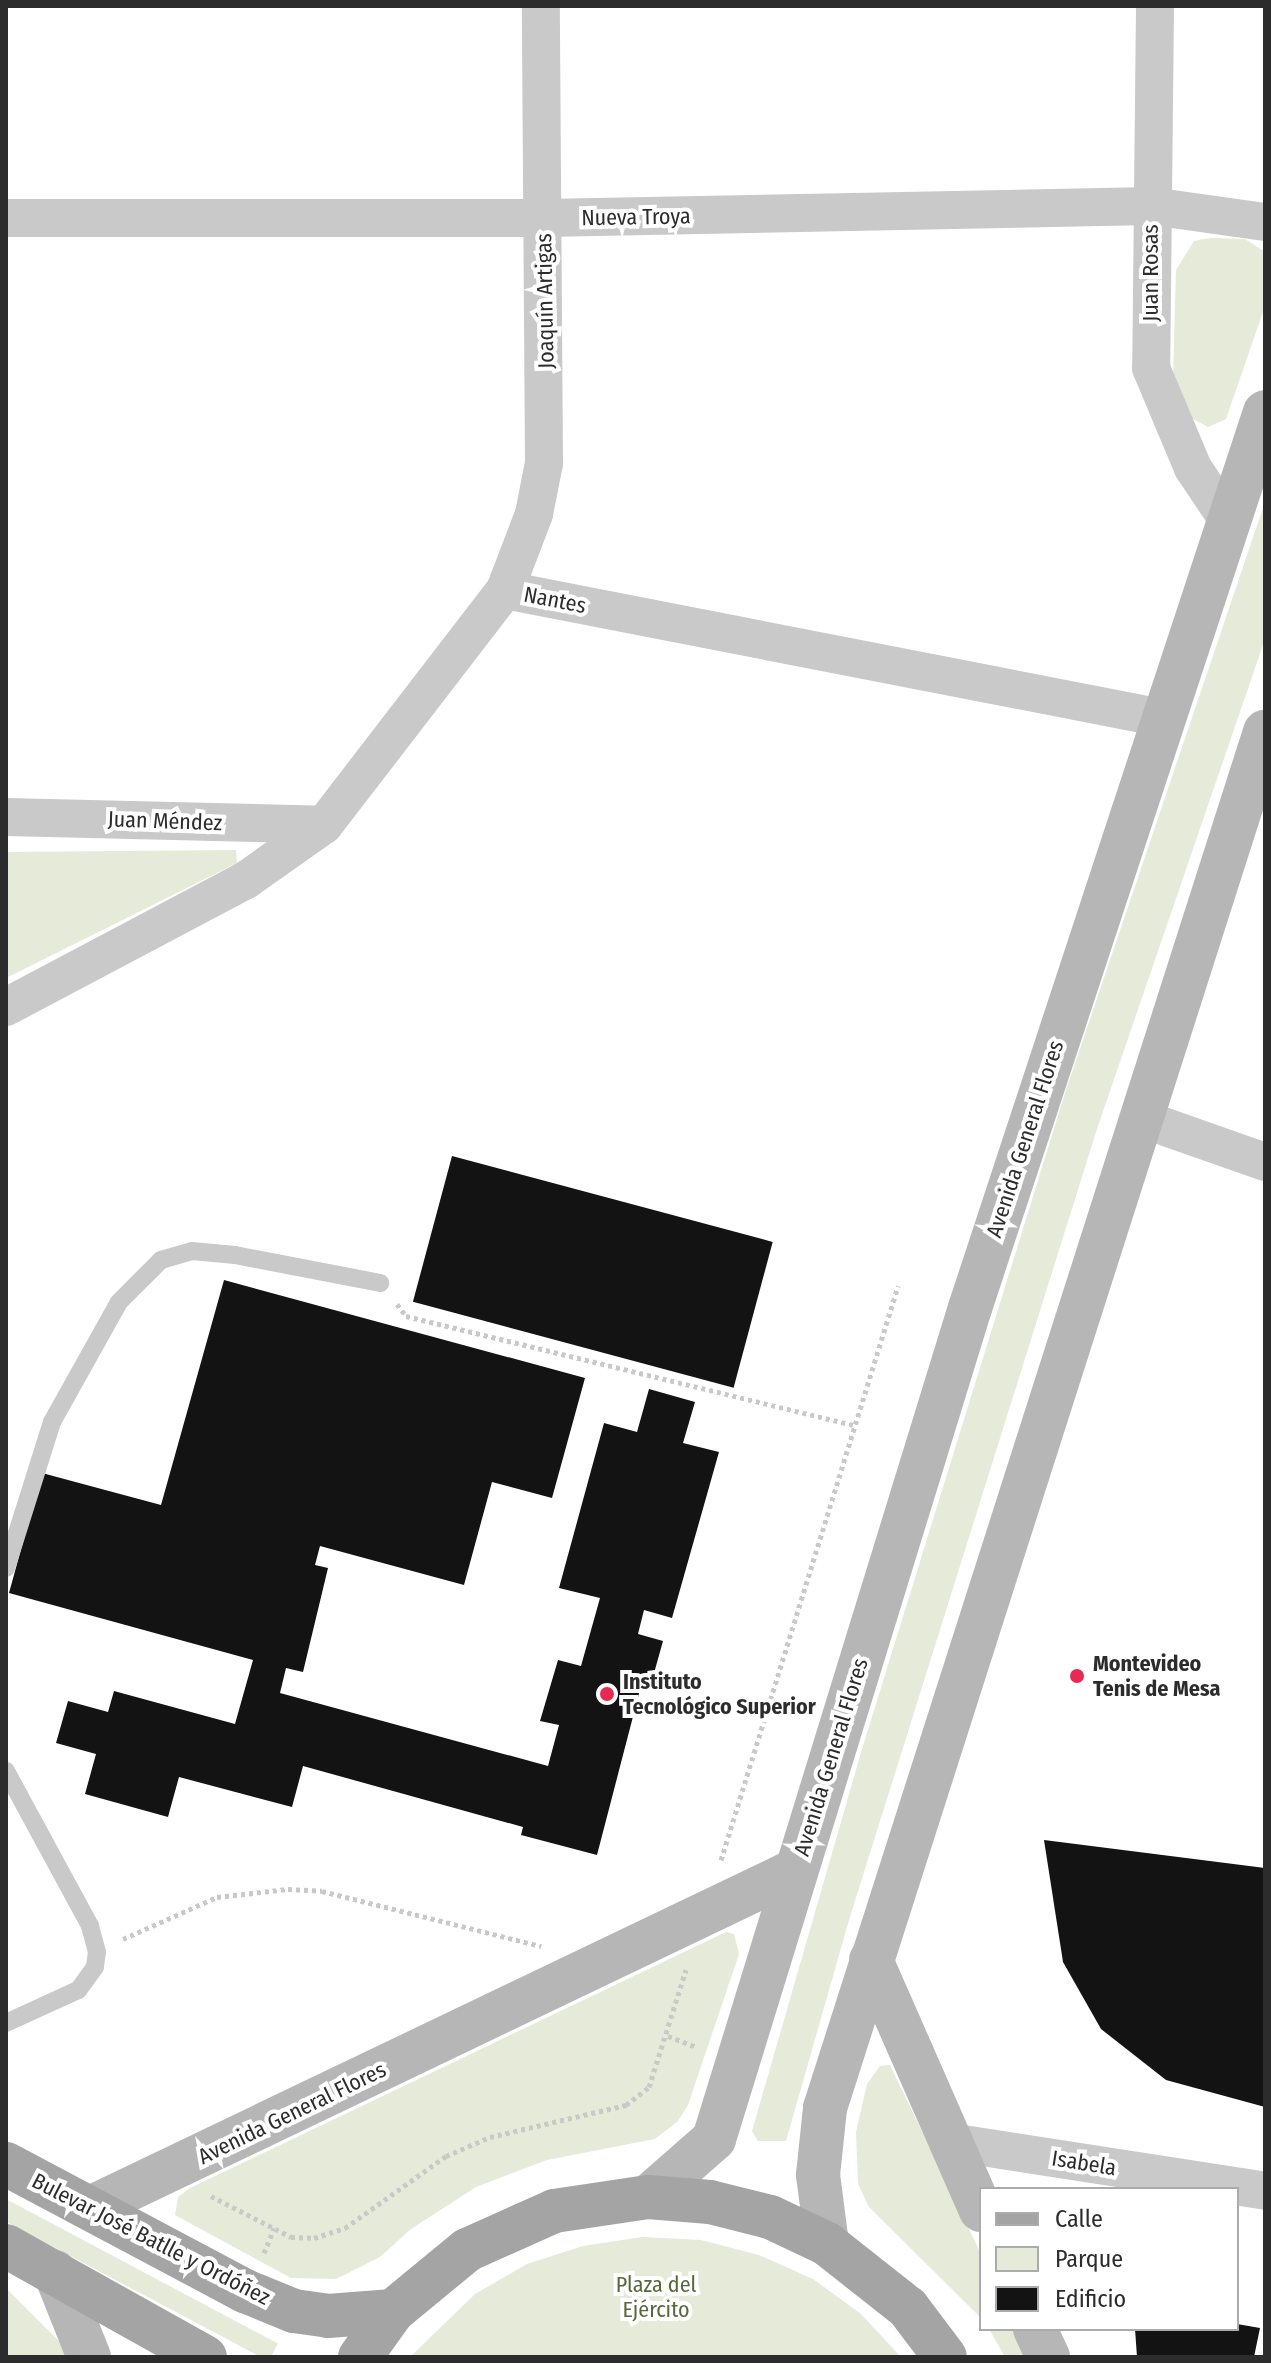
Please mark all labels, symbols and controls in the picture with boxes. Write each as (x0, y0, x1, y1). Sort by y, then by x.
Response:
street label: Nueva Troya (581, 203, 691, 231)
street label: Juan Rosas (1138, 224, 1164, 322)
street label: Joaquín Artigas (531, 233, 559, 369)
street label: Nantes (522, 581, 588, 619)
street label: Juan Méndez (107, 806, 223, 836)
street label: Avenida General Flores (981, 1037, 1069, 1241)
place label: Montevideo Tenis de Mesa (1093, 1650, 1220, 1702)
street label: Avenida General Flores (788, 1655, 874, 1859)
marker: Montevideo Tenis de Mesa (1068, 1667, 1086, 1685)
place label: Instituto Tecnológico Superior (623, 1668, 816, 1720)
marker: Instituto Tecnológico Superior (598, 1685, 616, 1703)
street label: Avenida General Flores (194, 2056, 390, 2170)
street label: Isabela (1050, 2145, 1118, 2181)
street label: Bulevar José Batlle y Ordóñez (28, 2167, 274, 2311)
legend (979, 2187, 1239, 2331)
text: Calle (1055, 2205, 1103, 2233)
text: Parque (1055, 2245, 1123, 2273)
park label: Plaza del Ejército (616, 2271, 696, 2322)
text: Edificio (1055, 2285, 1126, 2313)

